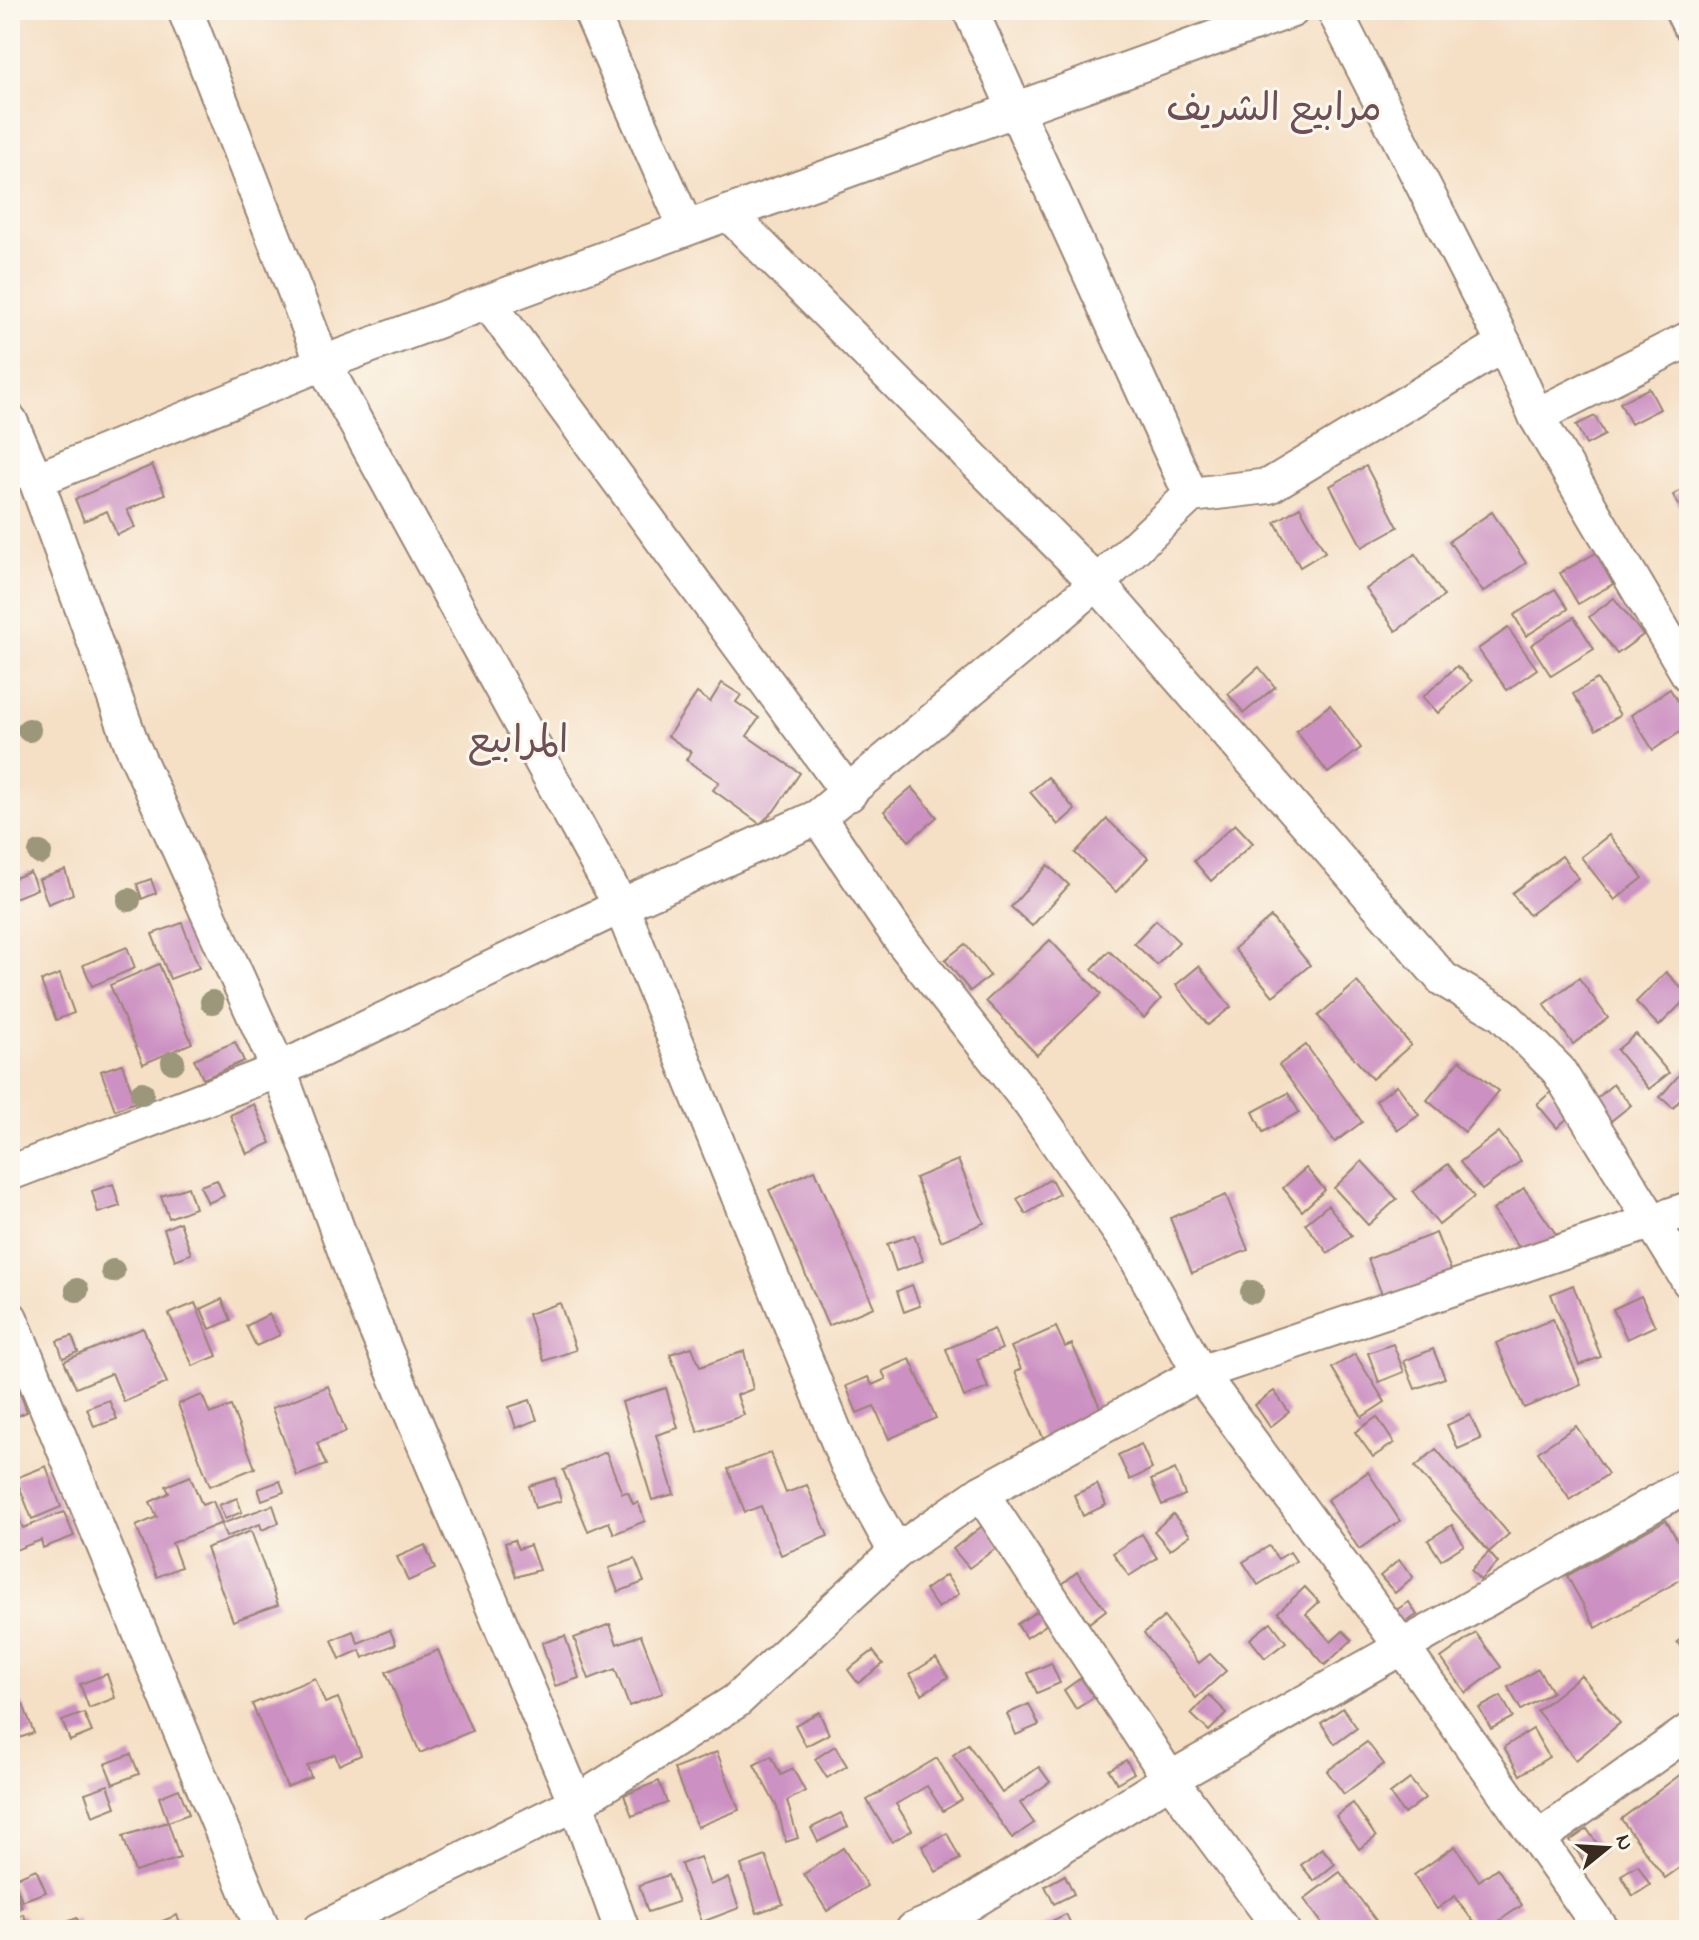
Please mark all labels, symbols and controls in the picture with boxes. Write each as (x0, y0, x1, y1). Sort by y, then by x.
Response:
district label: مرابيع الشريف (1166, 83, 1382, 139)
district label: المرابيع (468, 715, 568, 771)
north arrow (1567, 1808, 1647, 1888)
text: N (1606, 1831, 1641, 1855)

